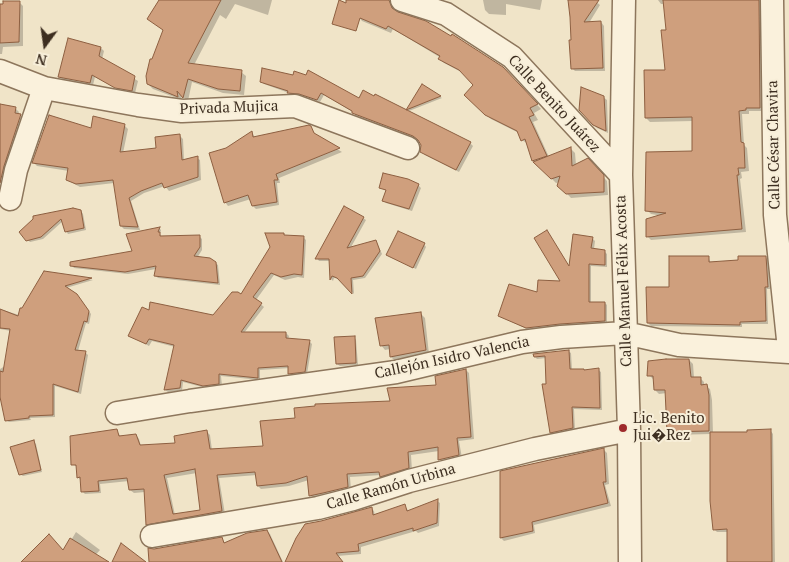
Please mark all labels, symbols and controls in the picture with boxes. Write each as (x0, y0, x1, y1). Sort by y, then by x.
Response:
north arrow (20, 20, 70, 70)
text: N (34, 50, 49, 71)
street label: Calle Benito Juárez (504, 51, 604, 157)
street label: Calle César Chavira (764, 80, 784, 210)
street label: Privada Mujica (179, 97, 279, 119)
street label: Calle Manuel Félix Acosta (612, 195, 636, 367)
street label: Callejón Isidro Valencia (373, 333, 531, 383)
place label: Lic. Benito Jui�Rez (633, 410, 705, 445)
marker: Lic. Benito Jui�Rez (617, 422, 629, 434)
street label: Calle Ramón Urbina (324, 460, 458, 514)

